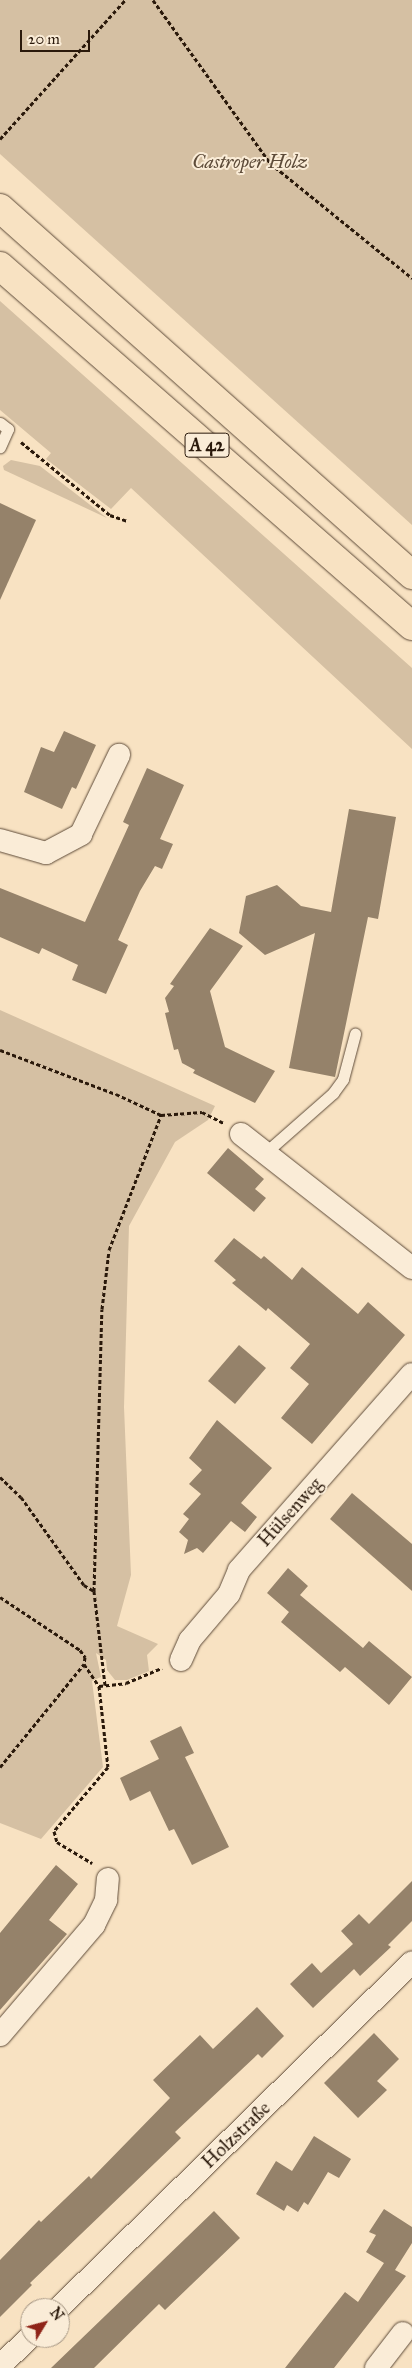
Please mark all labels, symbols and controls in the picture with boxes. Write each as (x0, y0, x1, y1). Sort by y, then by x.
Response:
scale bar (22, 20, 92, 52)
text: 20 m (28, 30, 60, 48)
park label: Castroper Holz (192, 151, 308, 173)
road number: A 42 (184, 430, 230, 460)
street label: Hülsenweg (253, 1473, 327, 1551)
street label: Holzstraße (197, 2097, 275, 2173)
north arrow (20, 2298, 70, 2348)
text: N (46, 2304, 67, 2324)

